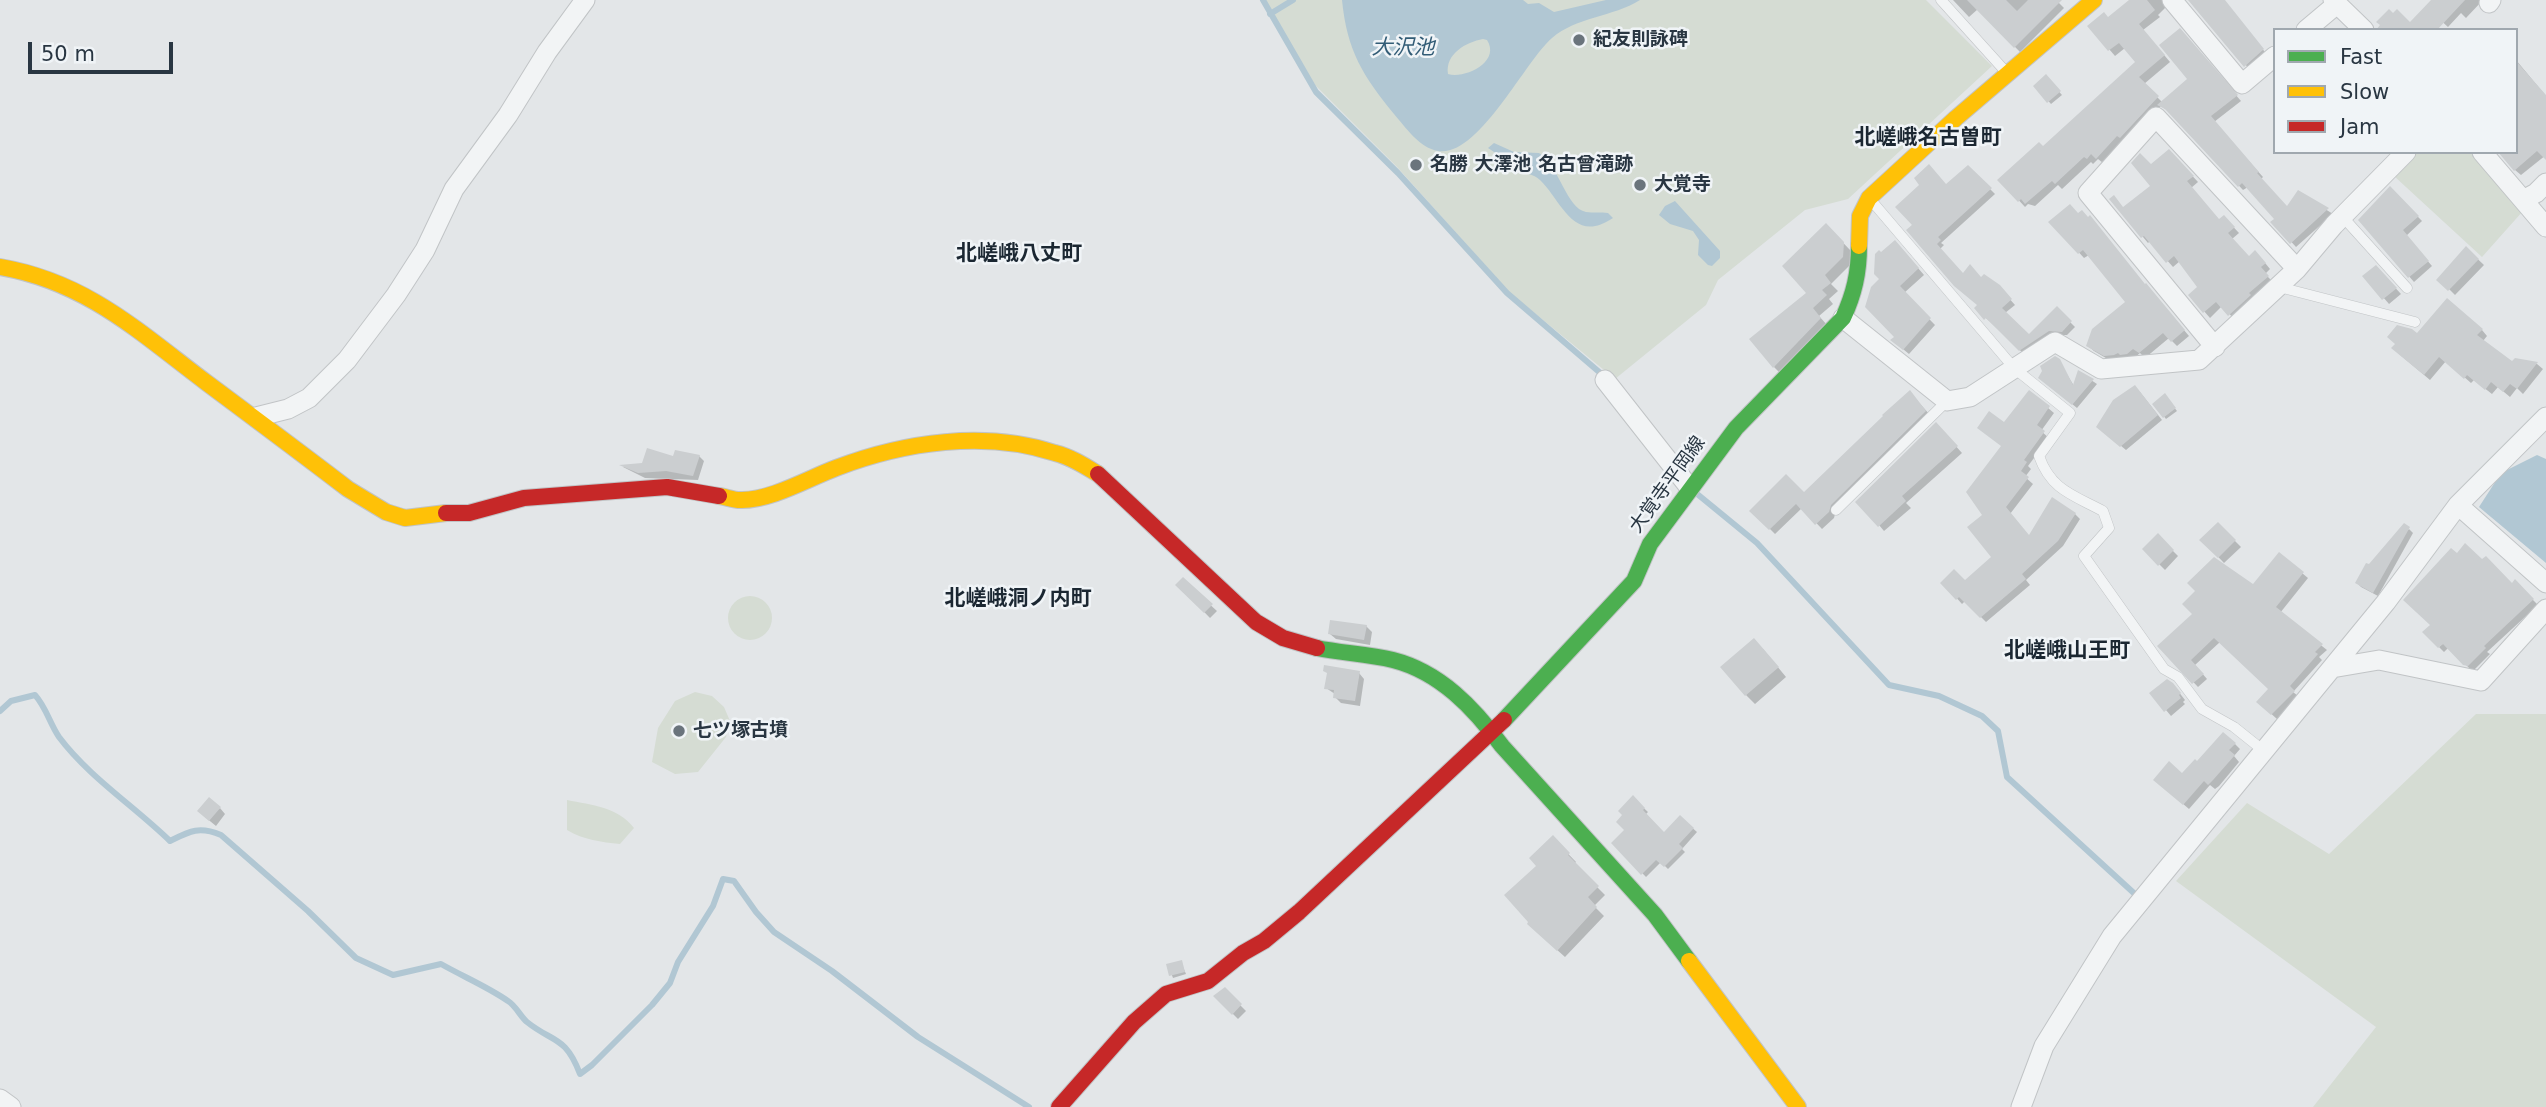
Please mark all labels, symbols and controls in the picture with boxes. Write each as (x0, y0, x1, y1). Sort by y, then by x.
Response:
scale bar (32, 28, 177, 72)
legend (2273, 28, 2518, 154)
place label: 紀友則詠碑 (1593, 29, 1688, 51)
marker: 紀友則詠碑 (1571, 32, 1587, 48)
water label: 大沢池 (1372, 36, 1434, 62)
text: 50 m (41, 42, 95, 66)
text: Fast (2340, 45, 2382, 69)
text: Slow (2340, 80, 2389, 104)
text: Jam (2340, 115, 2380, 139)
district label: 北嵯峨名古曽町 (1855, 126, 2001, 152)
place label: 名勝 大澤池 名古曾滝跡 (1430, 154, 1633, 176)
marker: 名勝 大澤池 名古曾滝跡 (1408, 157, 1424, 173)
place label: 大覚寺 (1654, 174, 1711, 196)
marker: 大覚寺 (1632, 177, 1648, 193)
district label: 北嵯峨八丈町 (956, 242, 1082, 268)
street label: 大覚寺平岡線 (1625, 432, 1711, 538)
district label: 北嵯峨洞ノ内町 (945, 587, 1091, 613)
district label: 北嵯峨山王町 (2004, 639, 2130, 665)
place label: 七ツ塚古墳 (693, 720, 788, 742)
marker: 七ツ塚古墳 (671, 723, 687, 739)

